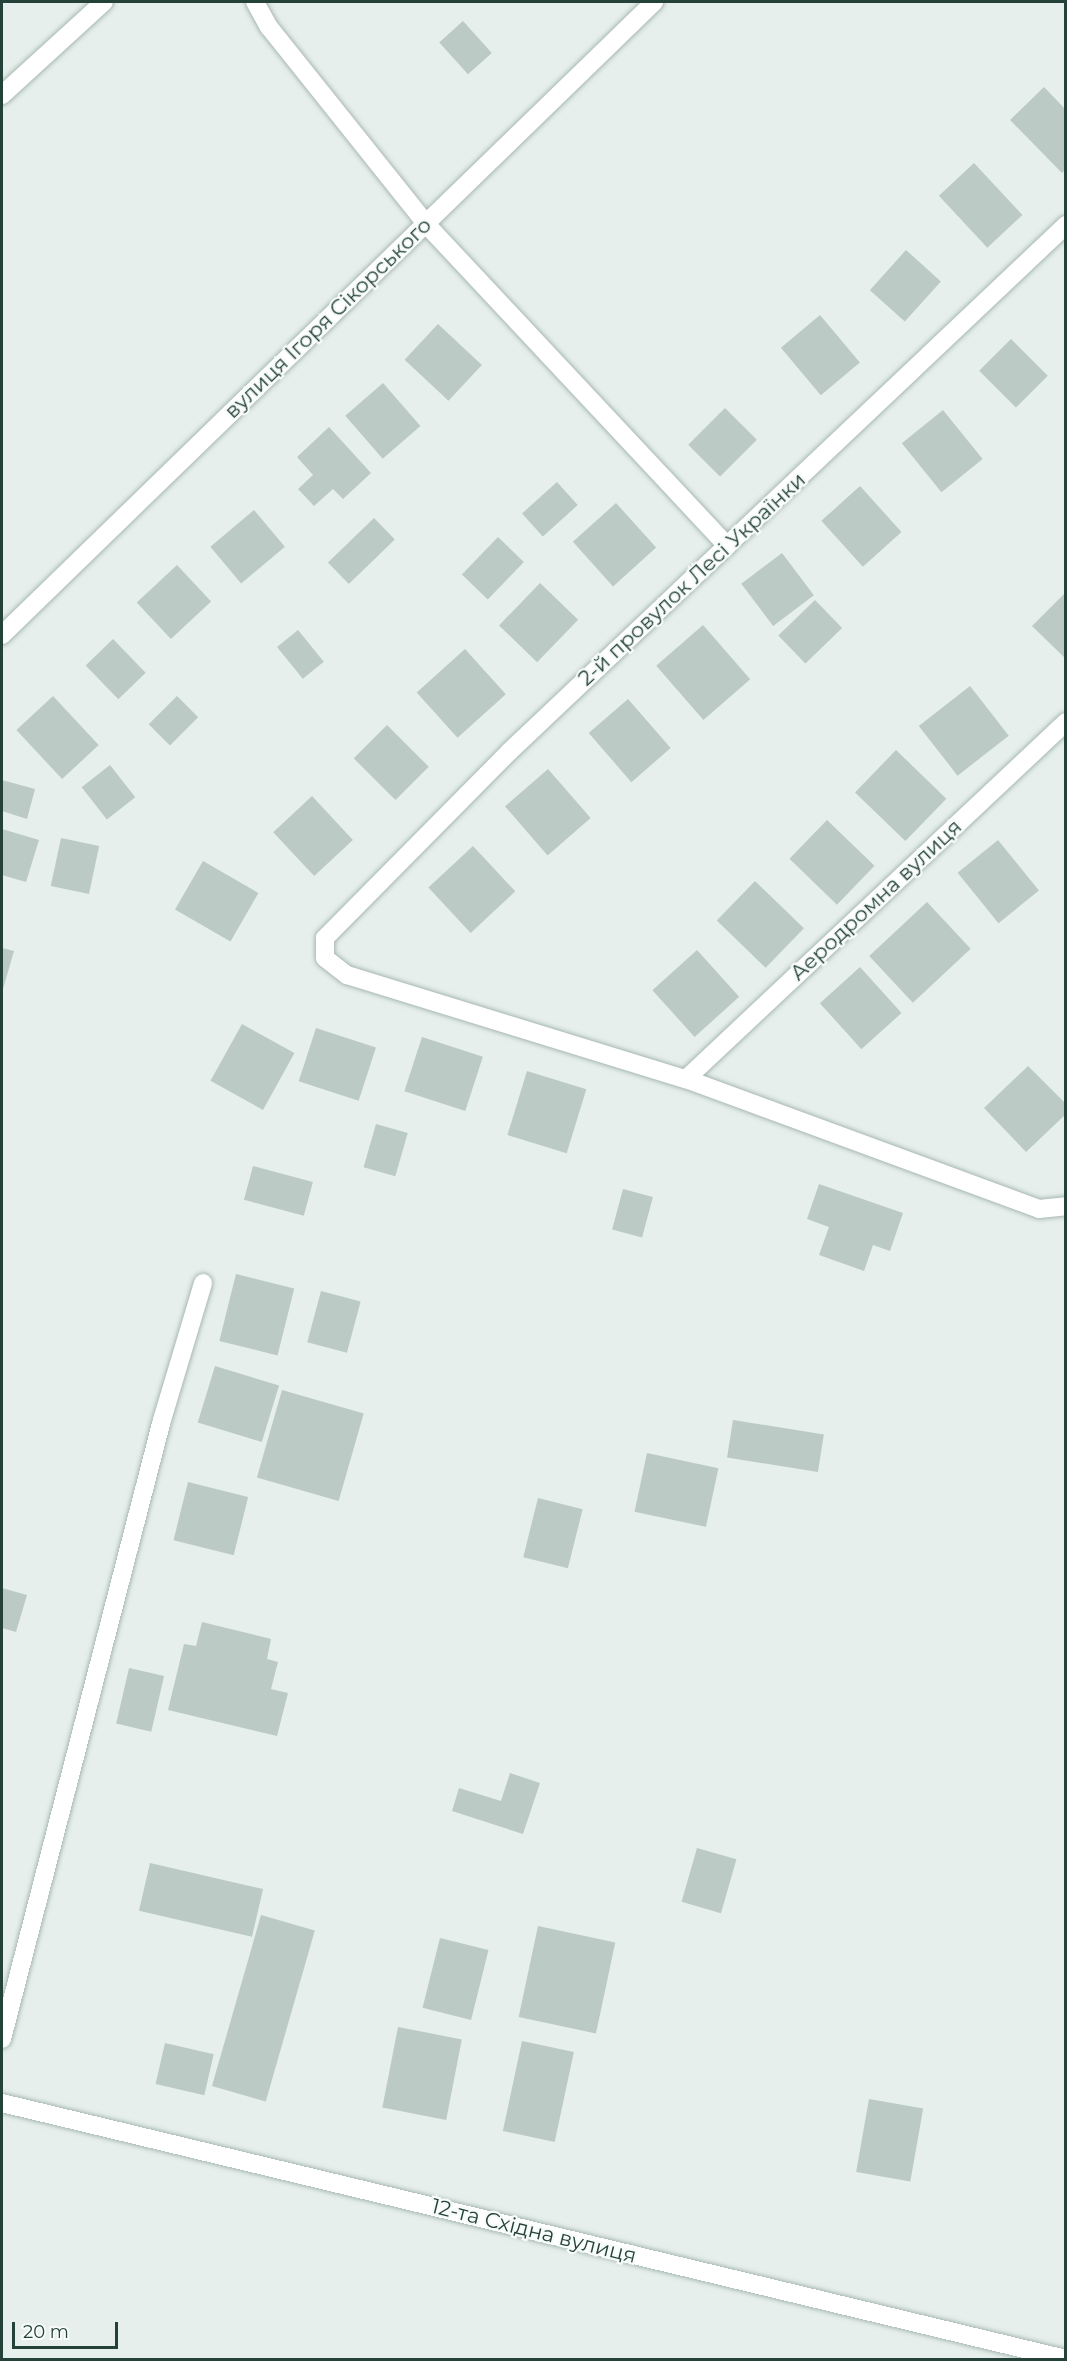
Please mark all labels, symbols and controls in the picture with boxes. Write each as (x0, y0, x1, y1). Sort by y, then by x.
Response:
street label: вулиця Ігоря Сікорського (219, 212, 437, 424)
street label: 2-й провулок Лесі Українки (573, 467, 811, 691)
street label: Аеродромна вулиця (785, 814, 967, 986)
street label: 12-та Східна вулиця (429, 2193, 639, 2269)
scale bar (15, 2310, 122, 2348)
text: 20 m (23, 2321, 69, 2343)

